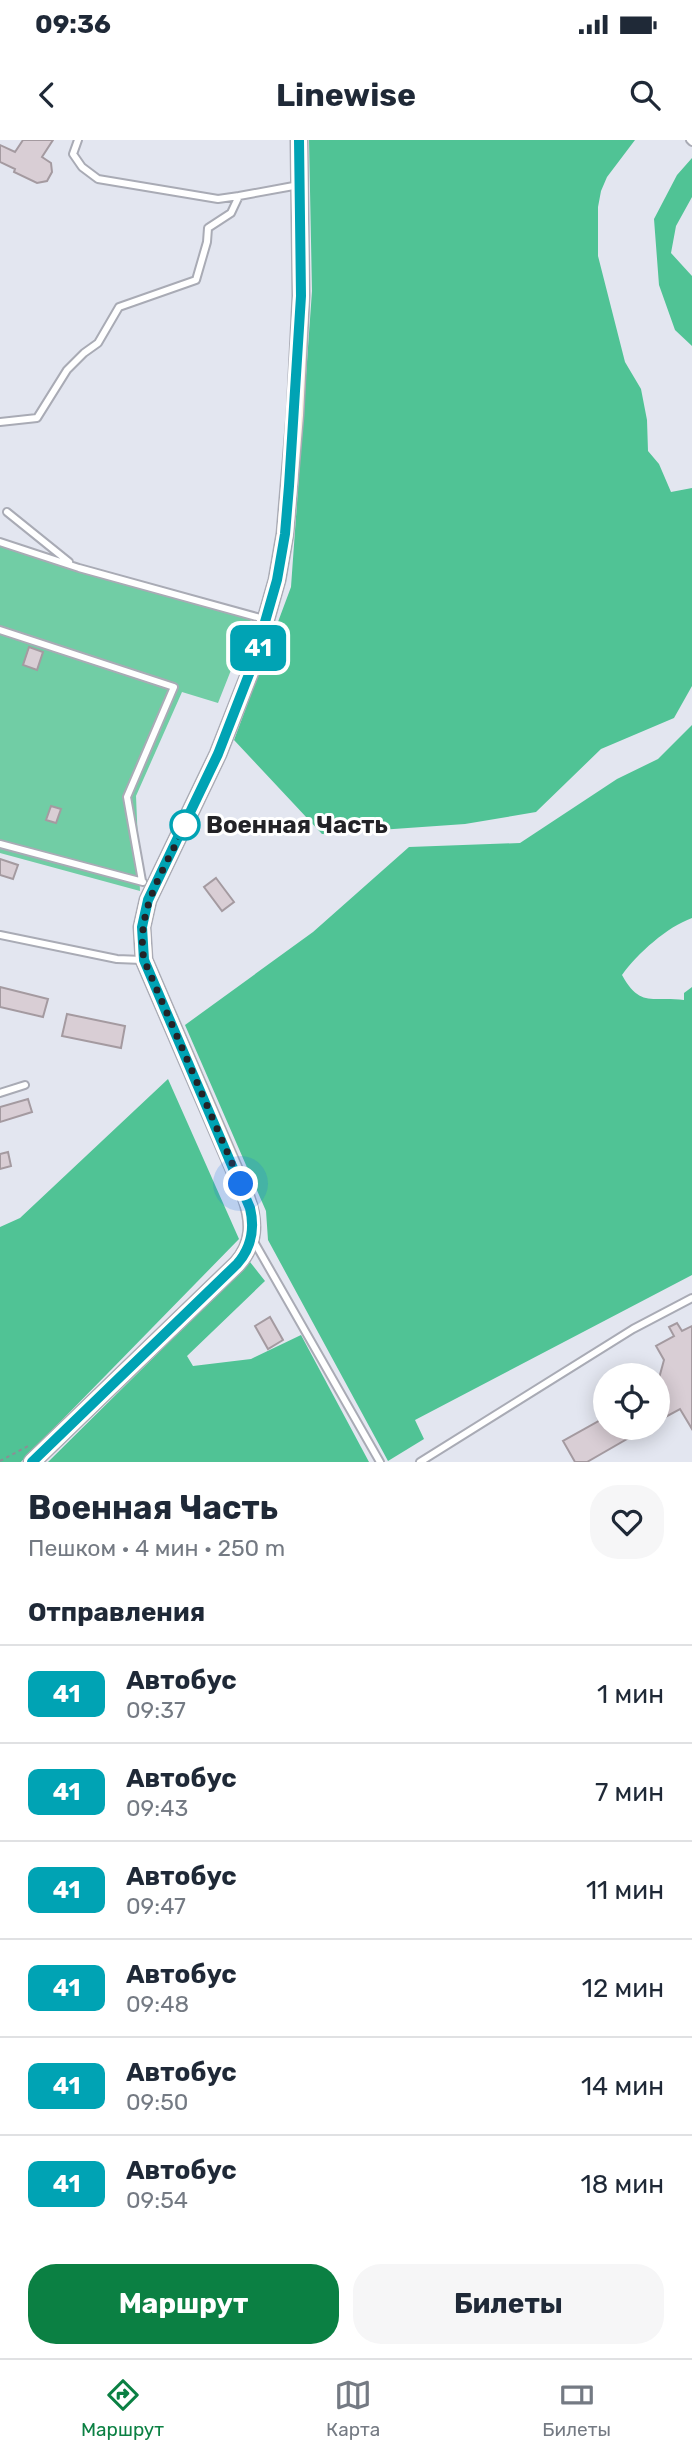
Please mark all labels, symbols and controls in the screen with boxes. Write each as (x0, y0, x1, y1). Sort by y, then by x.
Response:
text: 09:36 (35, 9, 111, 40)
icon: back (28, 76, 66, 114)
text: Linewise (276, 76, 416, 114)
icon: search (626, 76, 664, 114)
line badge: 41 (226, 625, 290, 671)
text: 41 (244, 634, 272, 662)
marker: Военная Часть (170, 810, 200, 840)
place label: Военная Часть (206, 811, 388, 839)
your location (223, 1166, 258, 1201)
map controls (593, 1363, 670, 1440)
button: locate (593, 1363, 670, 1440)
button: heart (590, 1485, 664, 1559)
text: Военная Часть (28, 1488, 278, 1527)
text: Пешком · 4 мин · 250 m (28, 1534, 285, 1562)
text: Отправления (28, 1597, 205, 1628)
text: Автобус (126, 1665, 237, 1696)
text: 1 мин (597, 1679, 664, 1710)
text: 41 (53, 1680, 80, 1708)
text: 09:37 (126, 1696, 186, 1724)
text: Автобус (126, 1763, 237, 1794)
text: 7 мин (595, 1777, 664, 1808)
text: 41 (53, 1778, 80, 1806)
text: 09:43 (126, 1794, 188, 1822)
text: Автобус (126, 1861, 237, 1892)
text: 11 мин (586, 1875, 664, 1906)
text: 41 (53, 1876, 80, 1904)
text: 09:47 (126, 1892, 186, 1920)
text: Автобус (126, 1959, 237, 1990)
text: 12 мин (582, 1973, 664, 2004)
text: 41 (53, 1974, 80, 2002)
text: 09:48 (126, 1990, 189, 2018)
text: Автобус (126, 2057, 237, 2088)
text: 14 мин (581, 2071, 664, 2102)
text: 41 (53, 2072, 80, 2100)
text: 09:50 (126, 2088, 188, 2116)
text: Автобус (126, 2155, 237, 2186)
text: 18 мин (581, 2169, 664, 2200)
text: 41 (53, 2170, 80, 2198)
text: 09:54 (126, 2186, 188, 2214)
button: Маршрут (28, 2264, 339, 2344)
button: Билеты (353, 2264, 664, 2344)
tab: Маршрут (81, 2376, 164, 2441)
tab: Карта (326, 2376, 380, 2441)
tab: Билеты (542, 2376, 611, 2441)

